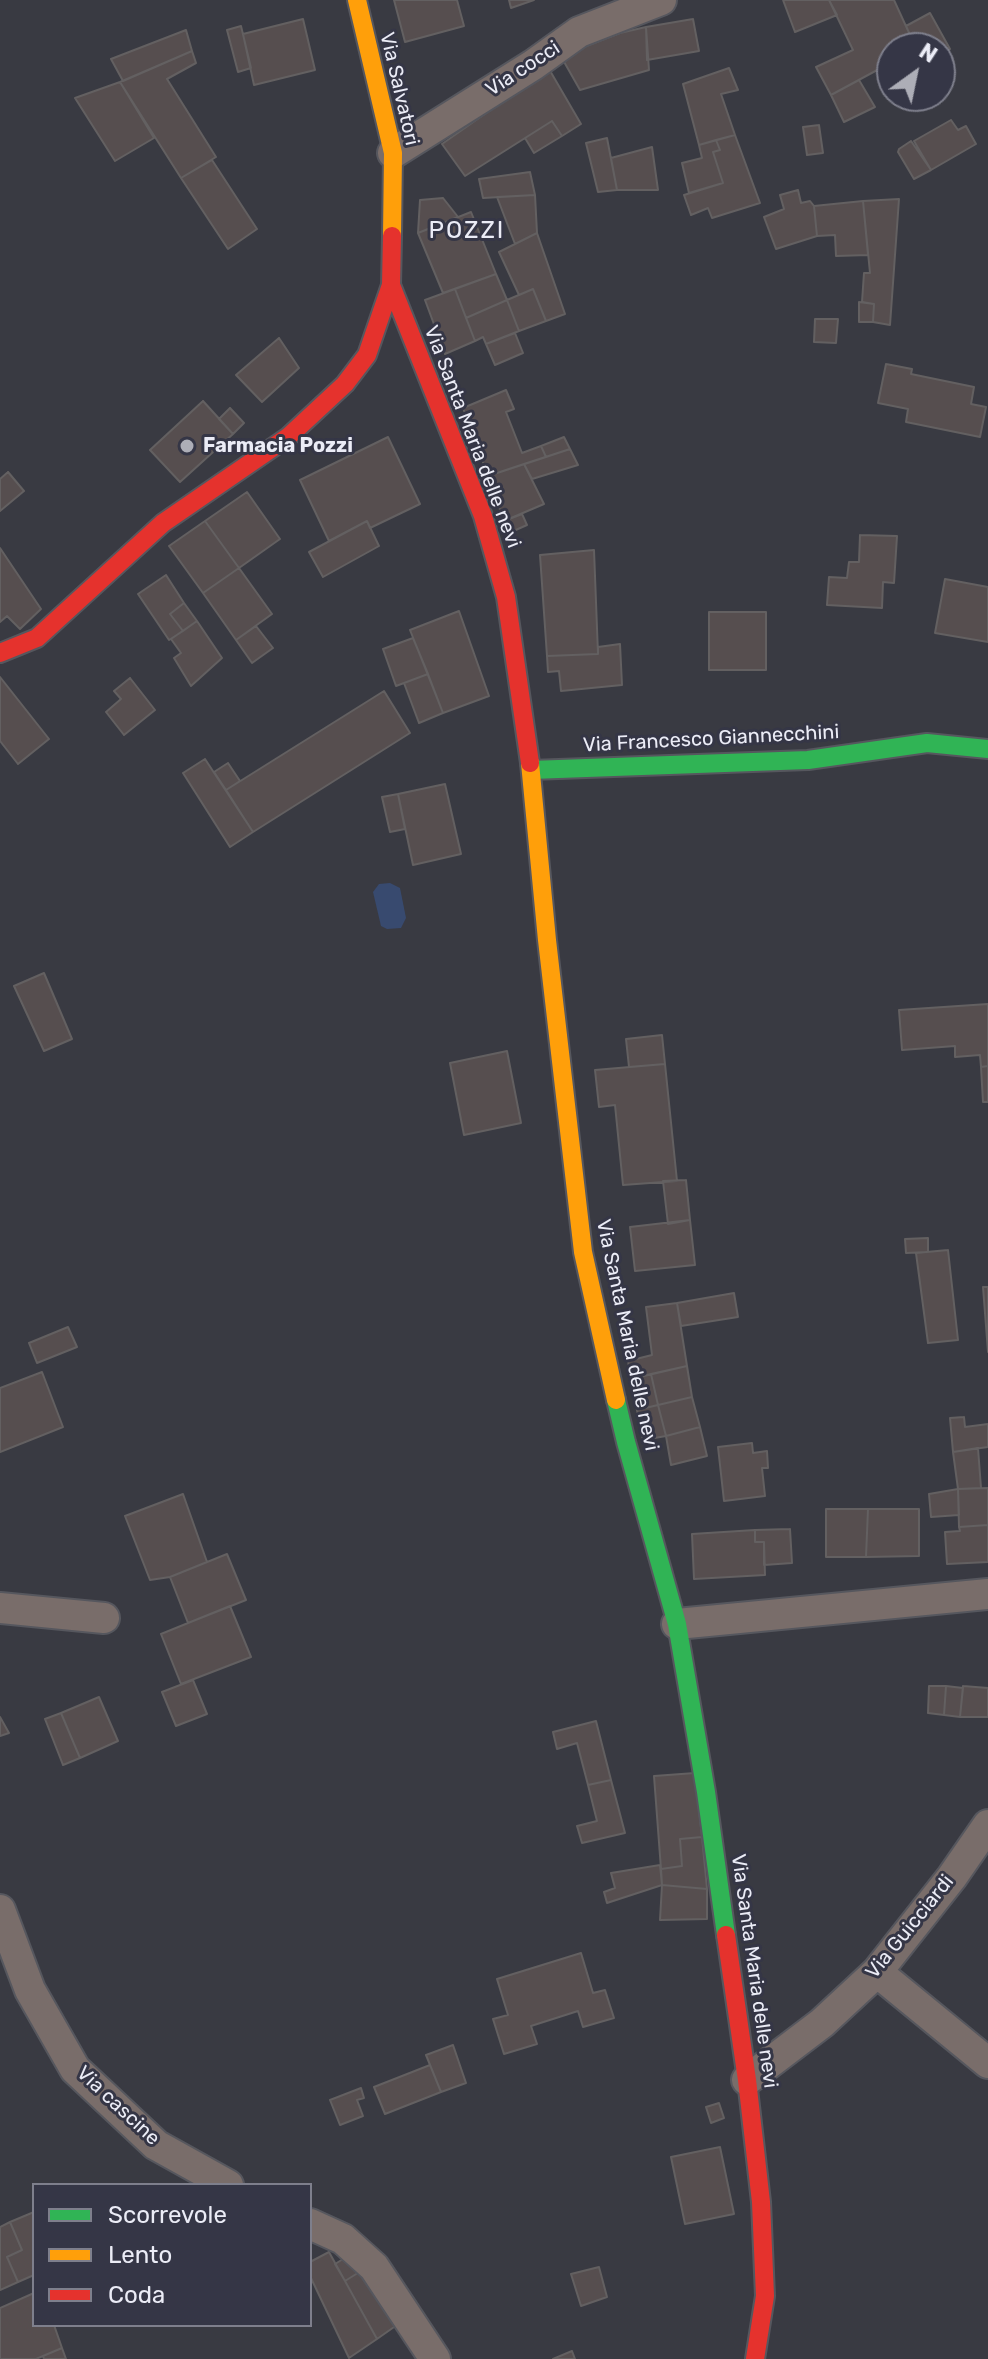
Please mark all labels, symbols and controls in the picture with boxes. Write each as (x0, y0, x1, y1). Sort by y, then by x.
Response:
street label: Via Salvatori (374, 30, 424, 148)
north arrow (876, 32, 956, 112)
street label: Via cocci (482, 36, 564, 102)
text: N (914, 37, 942, 69)
district label: POZZI (429, 217, 505, 245)
street label: Via Santa Maria delle nevi (418, 322, 526, 552)
place label: Farmacia Pozzi (203, 434, 353, 458)
marker: Farmacia Pozzi (178, 437, 196, 455)
street label: Via Francesco Giannecchini (582, 720, 840, 758)
street label: Via Santa Maria delle nevi (591, 1217, 663, 1453)
street label: Via Santa Maria delle nevi (726, 1852, 782, 2090)
street label: Via Guicciardi (861, 1870, 959, 1984)
street label: Via cascine (71, 2061, 165, 2151)
legend (32, 2183, 312, 2327)
text: Scorrevole (108, 2201, 227, 2229)
text: Lento (108, 2241, 172, 2269)
text: Coda (108, 2281, 165, 2309)

